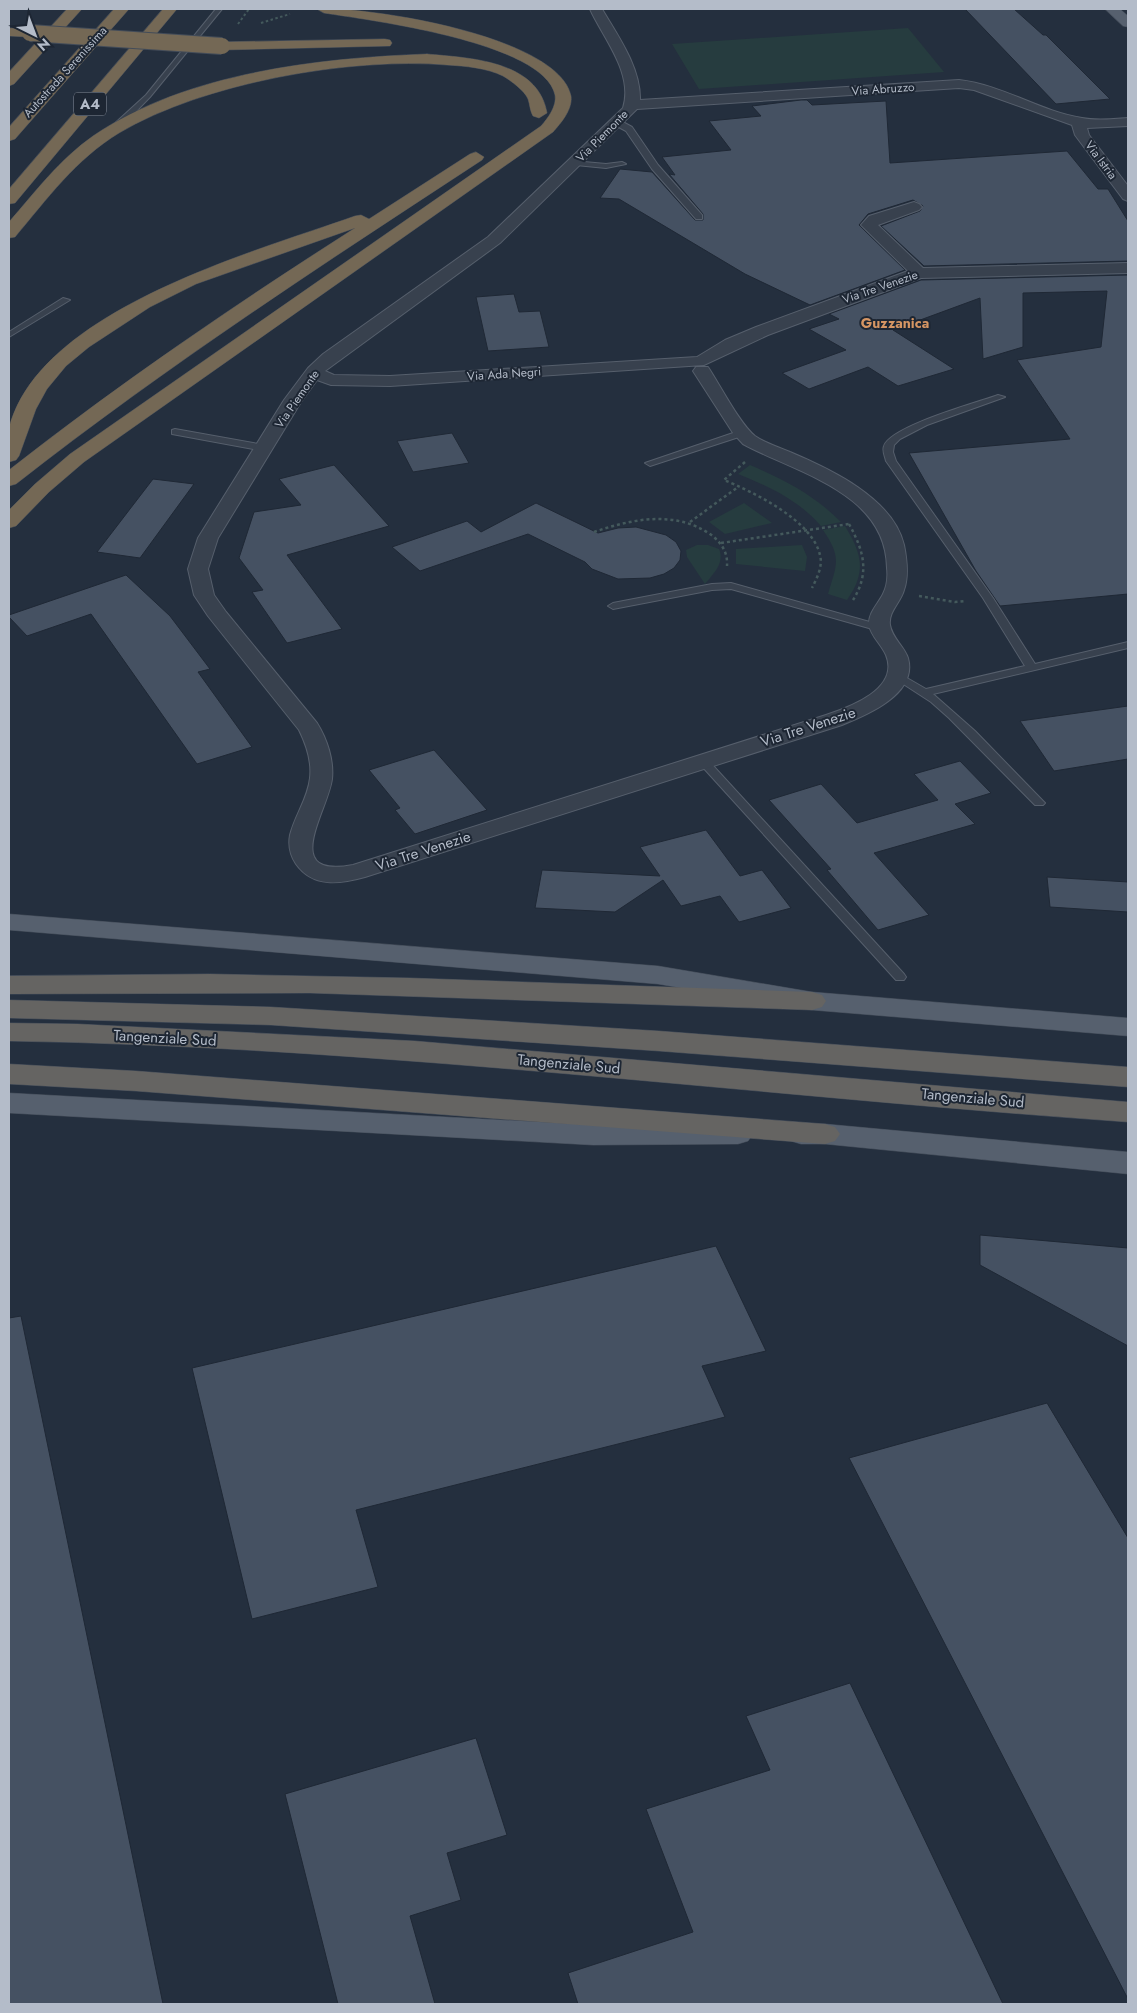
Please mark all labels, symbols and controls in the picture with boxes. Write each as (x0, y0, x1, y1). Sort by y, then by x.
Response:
north arrow (10, 10, 60, 60)
street label: Autostrada Serenissima (19, 22, 111, 122)
text: N (33, 34, 55, 56)
street label: Via Abruzzo (851, 78, 916, 100)
road number: A4 (74, 92, 106, 116)
street label: Via Piemonte (572, 106, 632, 166)
street label: Via Istria (1081, 137, 1122, 183)
street label: Via Tre Venezie (840, 266, 920, 308)
district label: Guzzanica (861, 313, 929, 333)
street label: Via Ada Negri (466, 362, 542, 386)
street label: Via Piemonte (270, 366, 324, 432)
street label: Via Tre Venezie (758, 701, 859, 753)
street label: Via Tre Venezie (373, 825, 474, 877)
street label: Tangenziale Sud (113, 1024, 217, 1052)
street label: Tangenziale Sud (517, 1049, 621, 1079)
street label: Tangenziale Sud (921, 1083, 1025, 1113)

